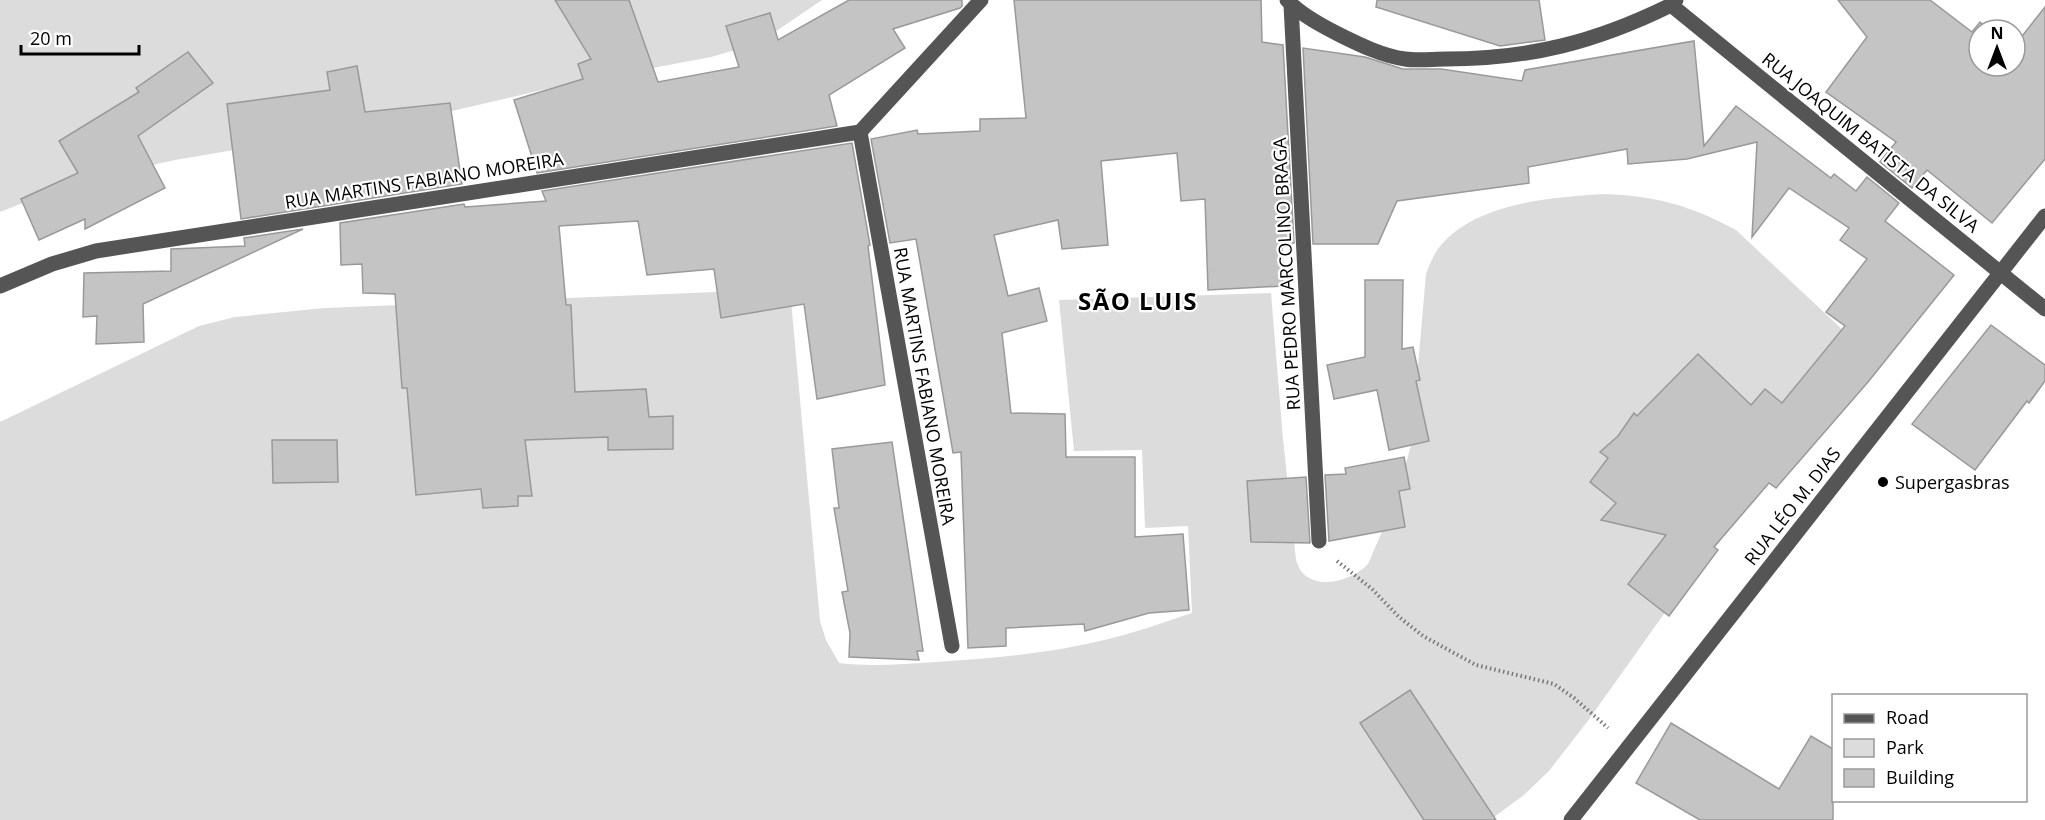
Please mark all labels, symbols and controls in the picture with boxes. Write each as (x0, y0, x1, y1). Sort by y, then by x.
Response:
scale bar (21, 18, 140, 56)
north arrow (1967, 18, 2027, 78)
text: N (1990, 22, 2004, 44)
text: 20 m (30, 26, 72, 50)
street label: RUA JOAQUIM BATISTA DA SILVA (1757, 47, 1985, 238)
street label: RUA PEDRO MARCOLINO BRAGA (1267, 136, 1305, 411)
street label: RUA MARTINS FABIANO MOREIRA (283, 146, 566, 214)
street label: RUA MARTINS FABIANO MOREIRA (889, 245, 961, 527)
district label: SÃO LUIS (1078, 284, 1198, 317)
street label: RUA LÉO M. DIAS (1738, 442, 1846, 570)
place label: Supergasbras (1895, 470, 2010, 494)
marker: Supergasbras (1876, 475, 1890, 489)
legend (1832, 694, 2027, 802)
text: Road (1886, 705, 1929, 729)
text: Park (1886, 735, 1924, 759)
text: Building (1886, 765, 1954, 789)

